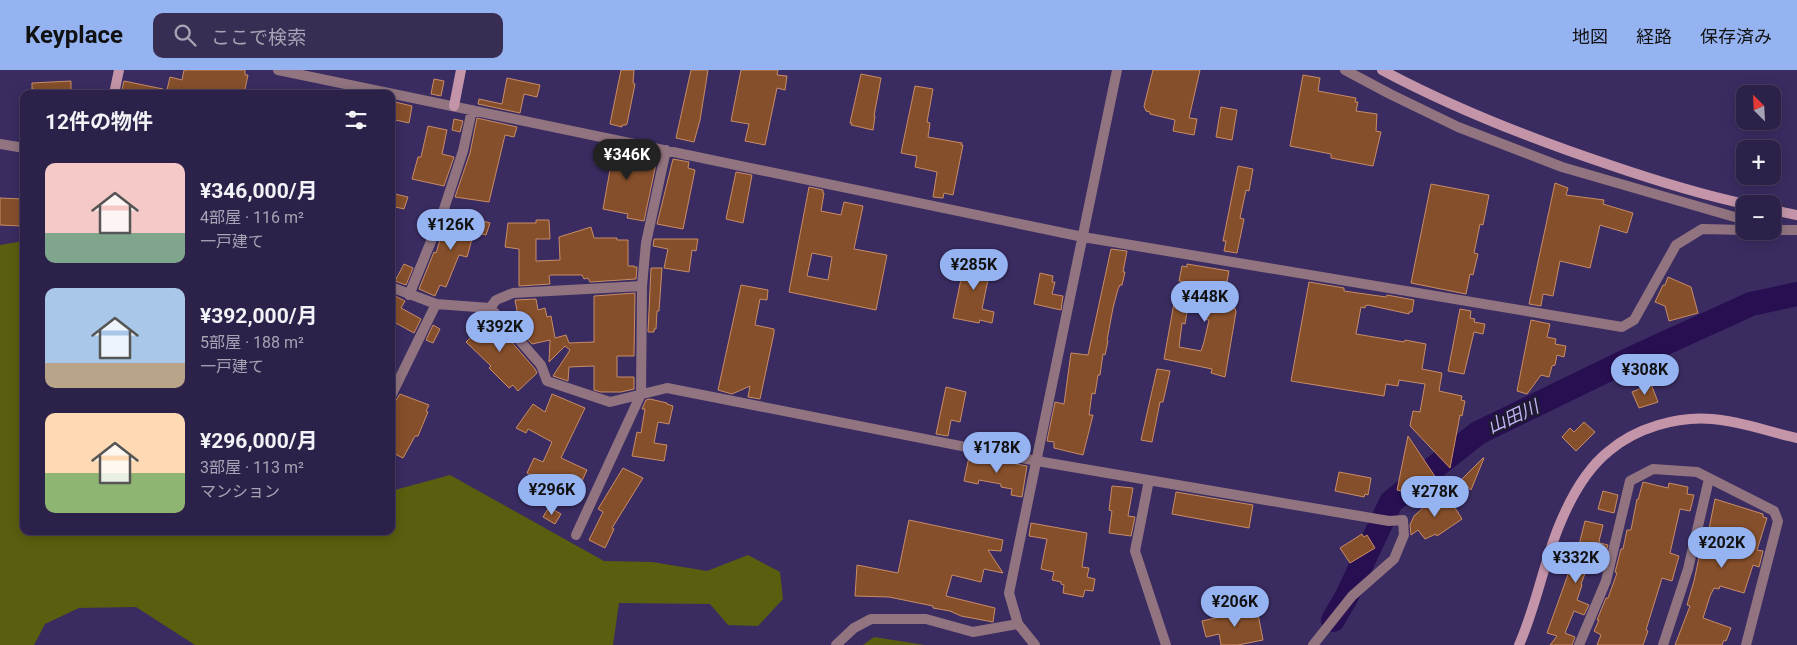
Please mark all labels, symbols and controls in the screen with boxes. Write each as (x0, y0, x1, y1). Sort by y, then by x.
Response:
search box (153, 13, 503, 58)
text: Keyplace (25, 21, 123, 49)
icon: search (171, 21, 199, 49)
text: ここで検索 (211, 26, 306, 49)
text: 地図 (1572, 26, 1608, 47)
text: 経路 (1636, 26, 1672, 47)
text: 保存済み (1700, 26, 1772, 47)
north arrow (1736, 85, 1781, 130)
map controls (1736, 85, 1781, 240)
icon: filters (342, 106, 370, 134)
text: 12件の物件 (45, 110, 153, 134)
pin: ¥346K (592, 138, 662, 181)
button: + (1736, 140, 1781, 185)
text: ¥346K (604, 145, 650, 164)
text: ¥346,000/月 (200, 179, 318, 203)
icon: home (85, 183, 145, 243)
button: − (1736, 195, 1781, 240)
text: 4部屋 · 116 m² (200, 208, 304, 227)
pin: ¥126K (416, 208, 486, 251)
text: ¥126K (428, 215, 474, 234)
text: 一戸建て (200, 232, 264, 251)
pin: ¥285K (939, 248, 1009, 291)
text: ¥285K (951, 255, 997, 274)
pin: ¥448K (1170, 280, 1240, 323)
text: ¥448K (1182, 287, 1228, 306)
text: ¥392,000/月 (200, 304, 318, 328)
icon: home (85, 308, 145, 368)
pin: ¥392K (465, 310, 535, 353)
text: ¥392K (477, 317, 523, 336)
text: 5部屋 · 188 m² (200, 333, 304, 352)
pin: ¥308K (1610, 354, 1680, 396)
text: 一戸建て (200, 357, 264, 376)
text: ¥308K (1622, 360, 1668, 379)
water label: 山田川 (1484, 395, 1544, 437)
text: ¥296,000/月 (200, 429, 318, 453)
pin: ¥178K (962, 432, 1032, 474)
icon: home (85, 433, 145, 493)
text: ¥178K (974, 438, 1020, 457)
text: 3部屋 · 113 m² (200, 458, 304, 477)
pin: ¥296K (517, 474, 587, 516)
pin: ¥278K (1400, 476, 1470, 518)
text: ¥296K (529, 480, 575, 499)
text: マンション (200, 482, 280, 501)
text: ¥278K (1412, 482, 1458, 501)
pin: ¥202K (1687, 526, 1757, 569)
text: ¥202K (1699, 533, 1745, 552)
pin: ¥332K (1541, 542, 1611, 584)
text: ¥332K (1553, 548, 1599, 567)
pin: ¥206K (1200, 586, 1270, 628)
text: ¥206K (1212, 592, 1258, 611)

